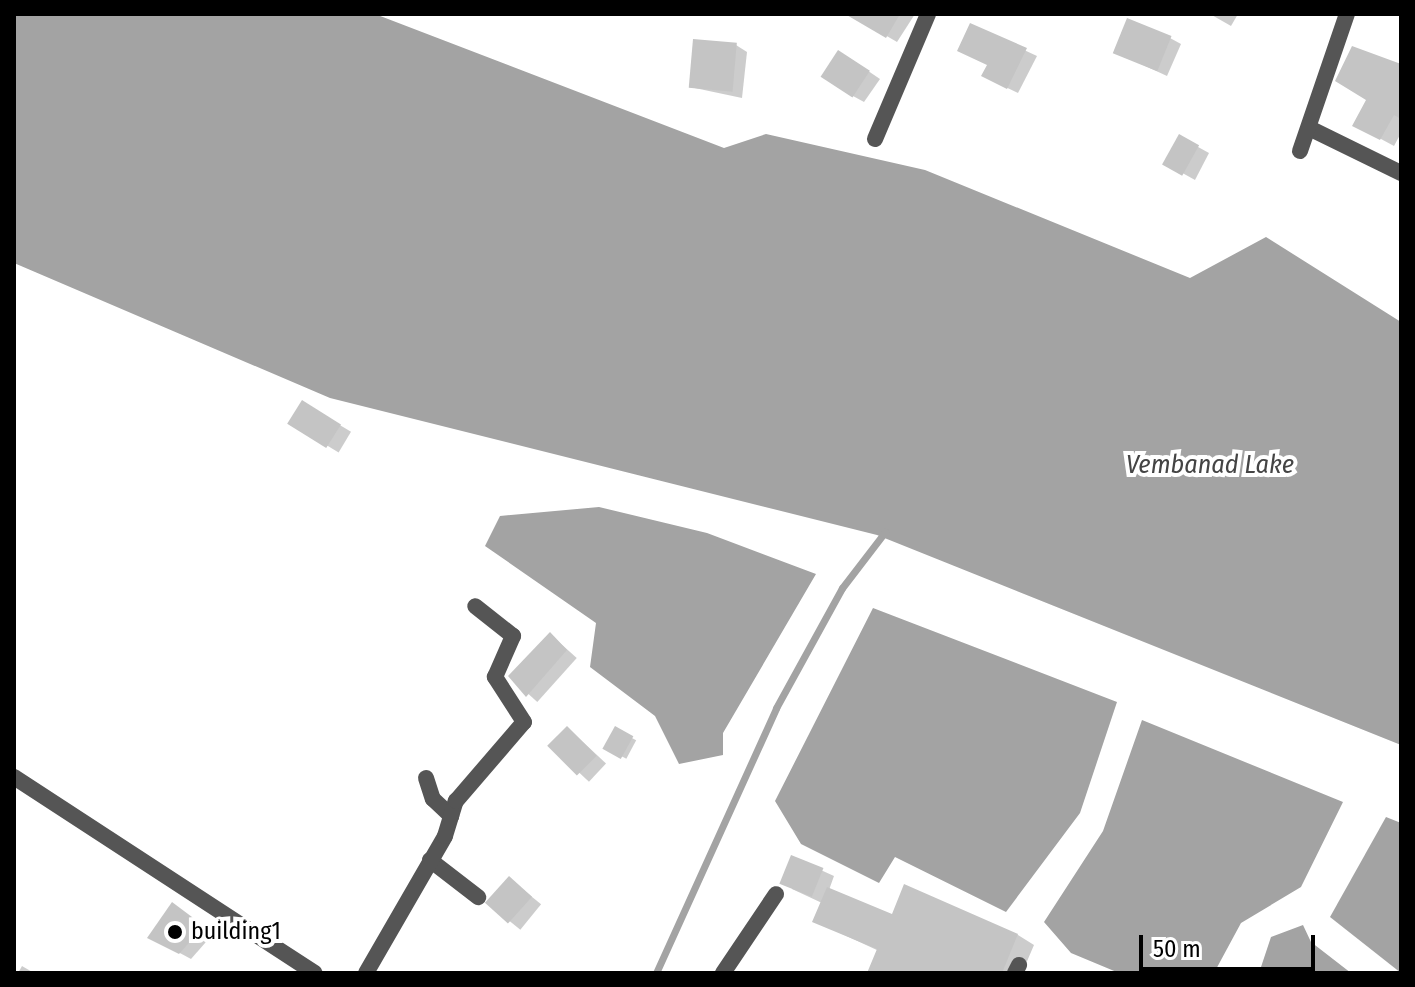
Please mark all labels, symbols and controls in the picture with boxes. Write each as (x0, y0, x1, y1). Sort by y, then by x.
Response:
water label: Vembanad Lake (1126, 449, 1294, 481)
place label: building1 (191, 918, 281, 946)
scale bar (1143, 919, 1319, 969)
marker: building1 (166, 923, 184, 941)
text: 50 m (1153, 935, 1201, 963)

